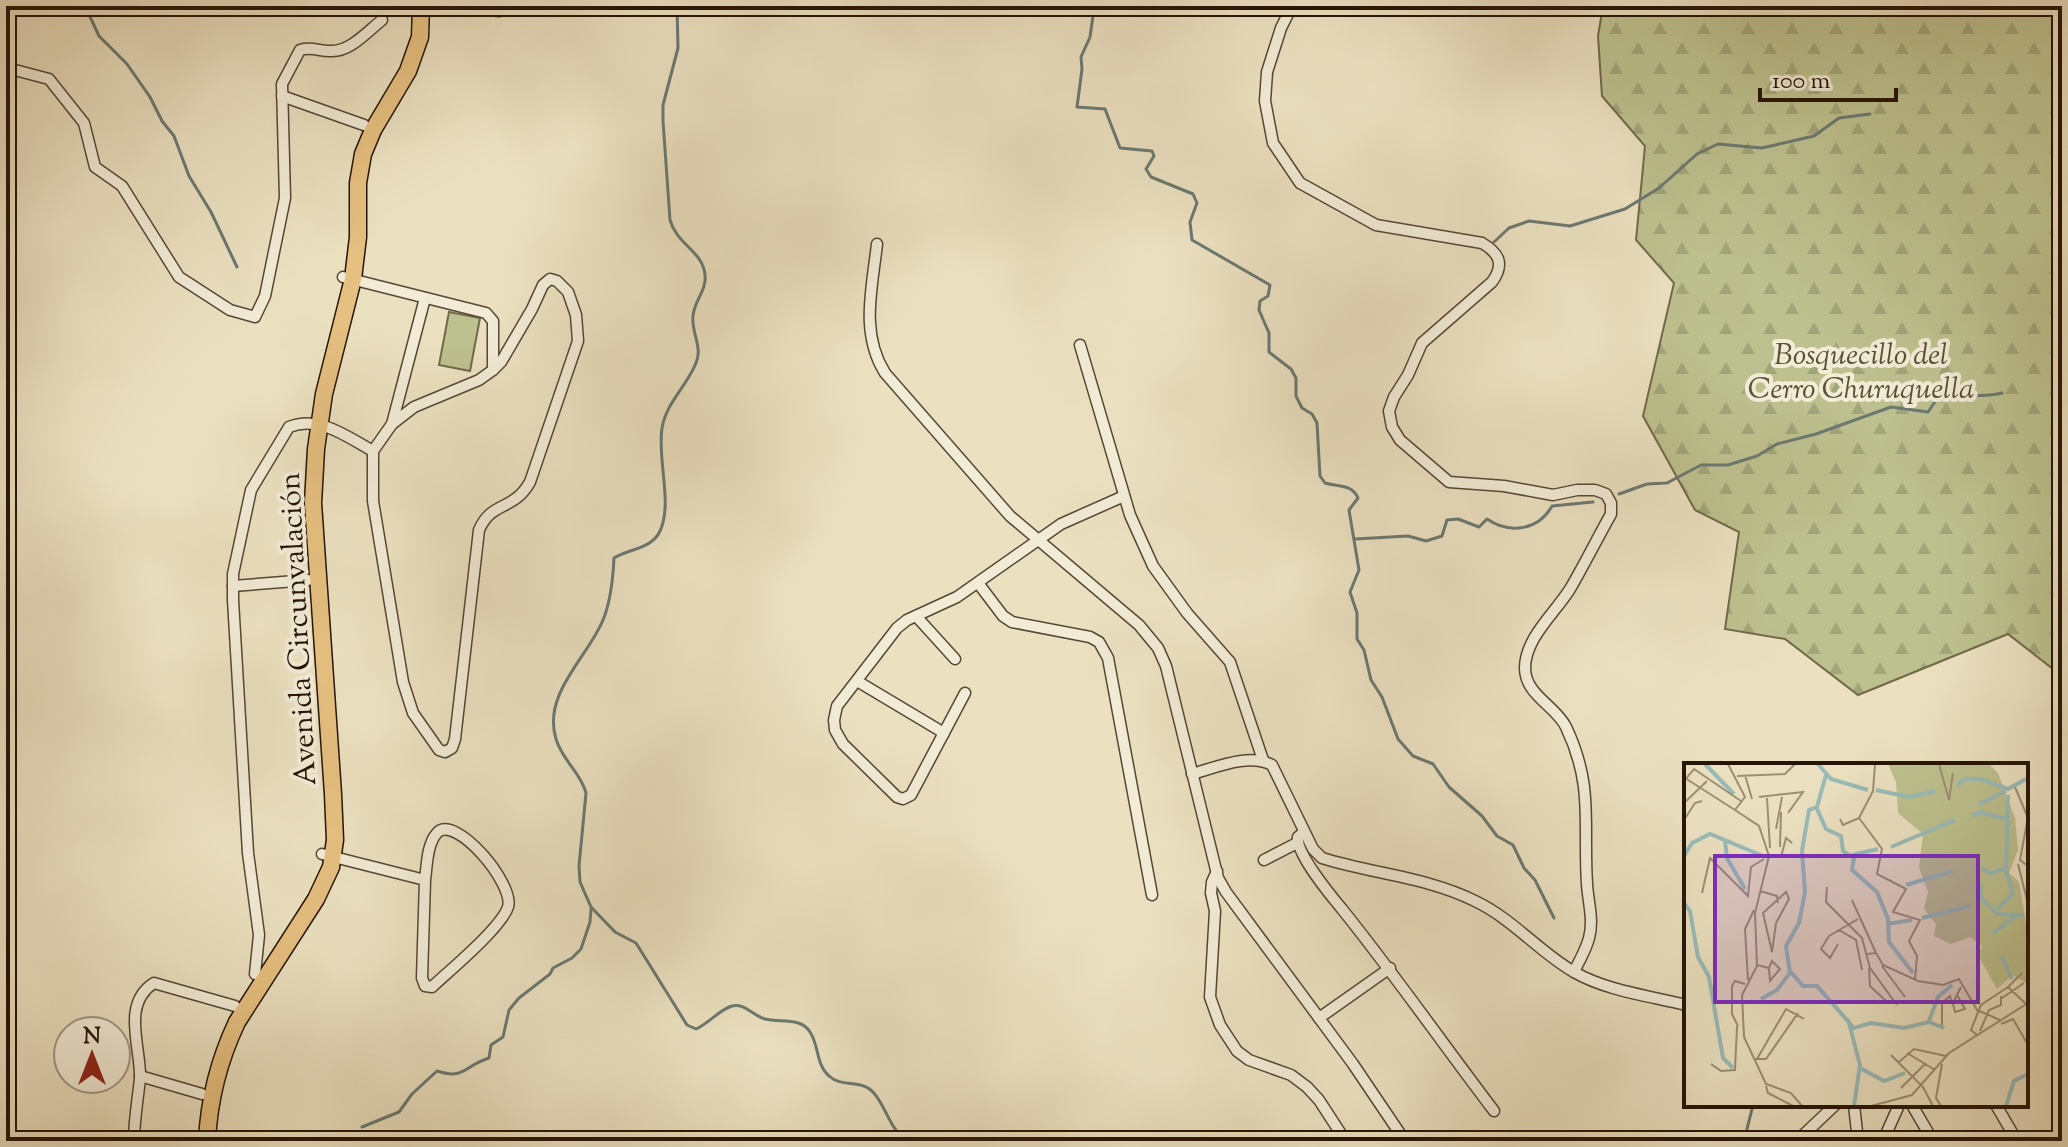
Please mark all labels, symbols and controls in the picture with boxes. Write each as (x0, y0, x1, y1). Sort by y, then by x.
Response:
scale bar (1760, 52, 1896, 102)
text: 100 m (1772, 65, 1830, 99)
park label: Bosquecillo del Cerro Churuquella (1748, 335, 1974, 412)
street label: Avenida Circunvalación (270, 471, 329, 786)
inset map (1684, 763, 2028, 1107)
north arrow (52, 1015, 132, 1095)
text: N (83, 1022, 101, 1054)

